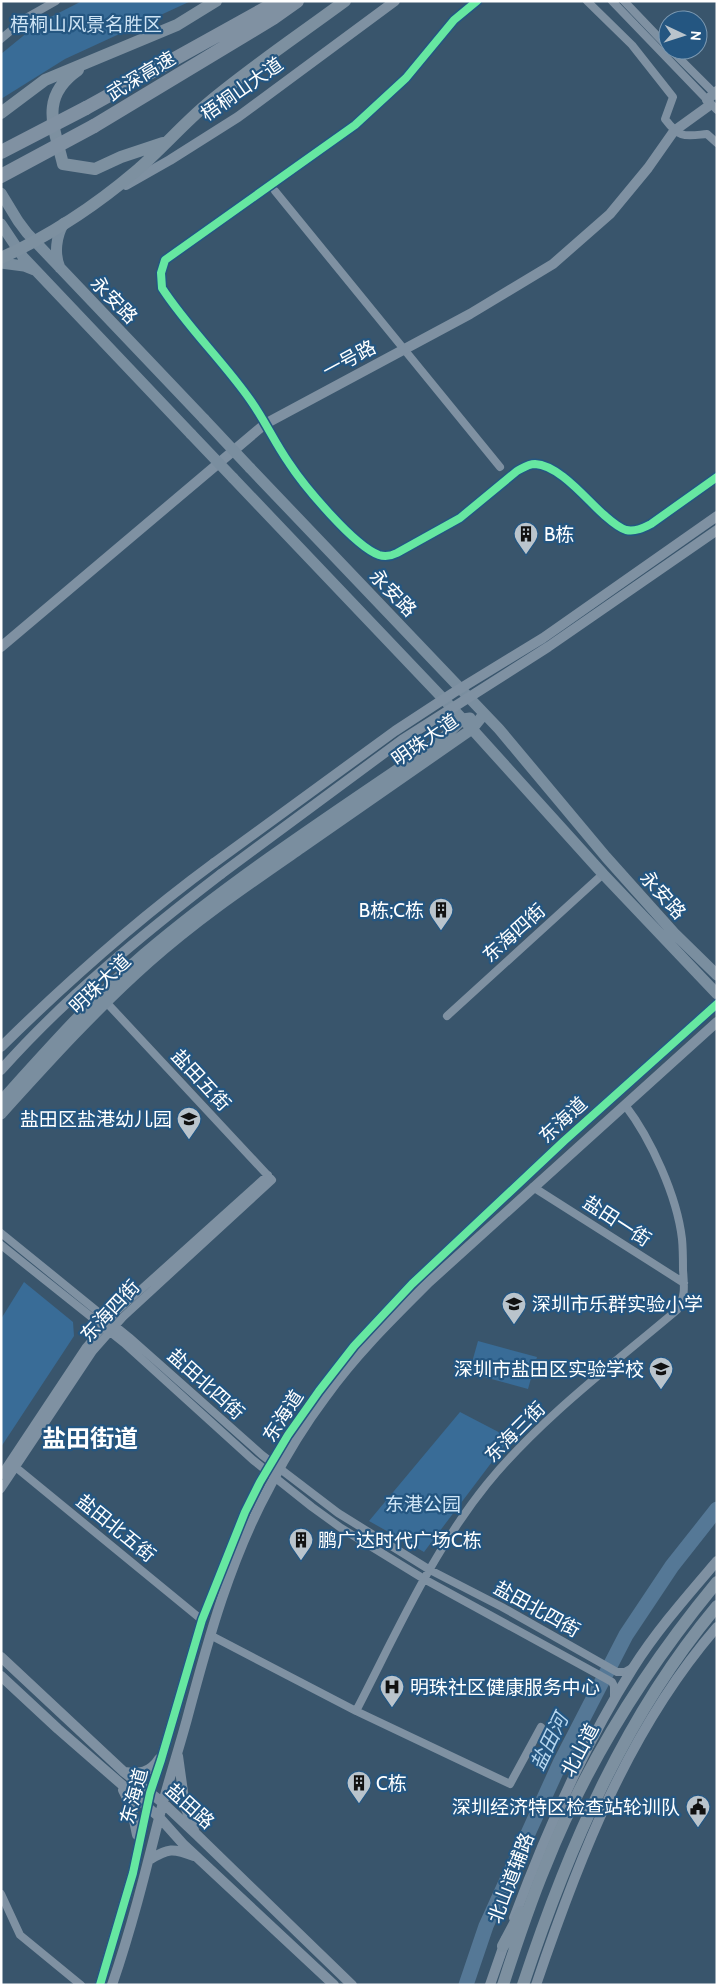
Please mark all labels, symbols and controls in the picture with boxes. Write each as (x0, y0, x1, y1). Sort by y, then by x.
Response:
north arrow (658, 10, 708, 60)
park label: 梧桐山风景名胜区 (10, 13, 162, 36)
text: N (687, 30, 705, 41)
street label: 武深高速 (102, 47, 180, 105)
street label: 梧桐山大道 (196, 52, 288, 126)
street label: 永安路 (86, 272, 142, 328)
street label: 一号路 (318, 335, 380, 383)
building icon: B栋 (513, 521, 539, 555)
place label: B栋 (544, 523, 574, 546)
street label: 永安路 (365, 565, 421, 621)
street label: 明珠大道 (387, 709, 463, 771)
street label: 永安路 (635, 866, 691, 924)
building icon: B栋;C栋 (428, 897, 454, 931)
place label: B栋;C栋 (359, 899, 424, 922)
street label: 东海四街 (478, 899, 550, 967)
street label: 明珠大道 (65, 949, 135, 1019)
street label: 盐田五街 (167, 1044, 235, 1116)
street label: 东海道 (534, 1092, 592, 1148)
school or university icon: 盐田区盐港幼儿园 (176, 1106, 202, 1140)
place label: 盐田区盐港幼儿园 (20, 1108, 172, 1131)
street label: 盐田一街 (579, 1191, 655, 1251)
street label: 东海四街 (76, 1275, 144, 1347)
school or university icon: 深圳市乐群实验小学 (501, 1291, 527, 1325)
place label: 深圳市乐群实验小学 (532, 1293, 703, 1316)
street label: 盐田北四街 (163, 1344, 249, 1424)
school or university icon: 深圳市盐田区实验学校 (648, 1356, 674, 1390)
place label: 深圳市盐田区实验学校 (454, 1358, 644, 1381)
street label: 东海道 (258, 1386, 308, 1446)
street label: 东海三街 (480, 1397, 550, 1467)
district label: 盐田街道 (42, 1424, 138, 1453)
street label: 盐田北五街 (72, 1489, 160, 1567)
park label: 东港公园 (385, 1493, 461, 1516)
building icon: 鹏广达时代广场C栋 (288, 1527, 314, 1561)
place label: 鹏广达时代广场C栋 (318, 1529, 482, 1552)
street label: 盐田北四街 (490, 1576, 584, 1642)
hospital icon: 明珠社区健康服务中心 (379, 1674, 405, 1708)
place label: 明珠社区健康服务中心 (410, 1676, 600, 1699)
water label: 盐田河 (525, 1706, 575, 1774)
street label: 北山道 (556, 1719, 604, 1781)
street label: 东海道 (116, 1765, 152, 1827)
building icon: C栋 (346, 1770, 372, 1804)
place label: C栋 (376, 1772, 407, 1795)
street label: 盐田路 (161, 1778, 219, 1834)
public building icon: 深圳经济特区检查站轮训队 (685, 1794, 711, 1828)
place label: 深圳经济特区检查站轮训队 (452, 1796, 680, 1819)
street label: 北山道辅路 (483, 1830, 539, 1926)

